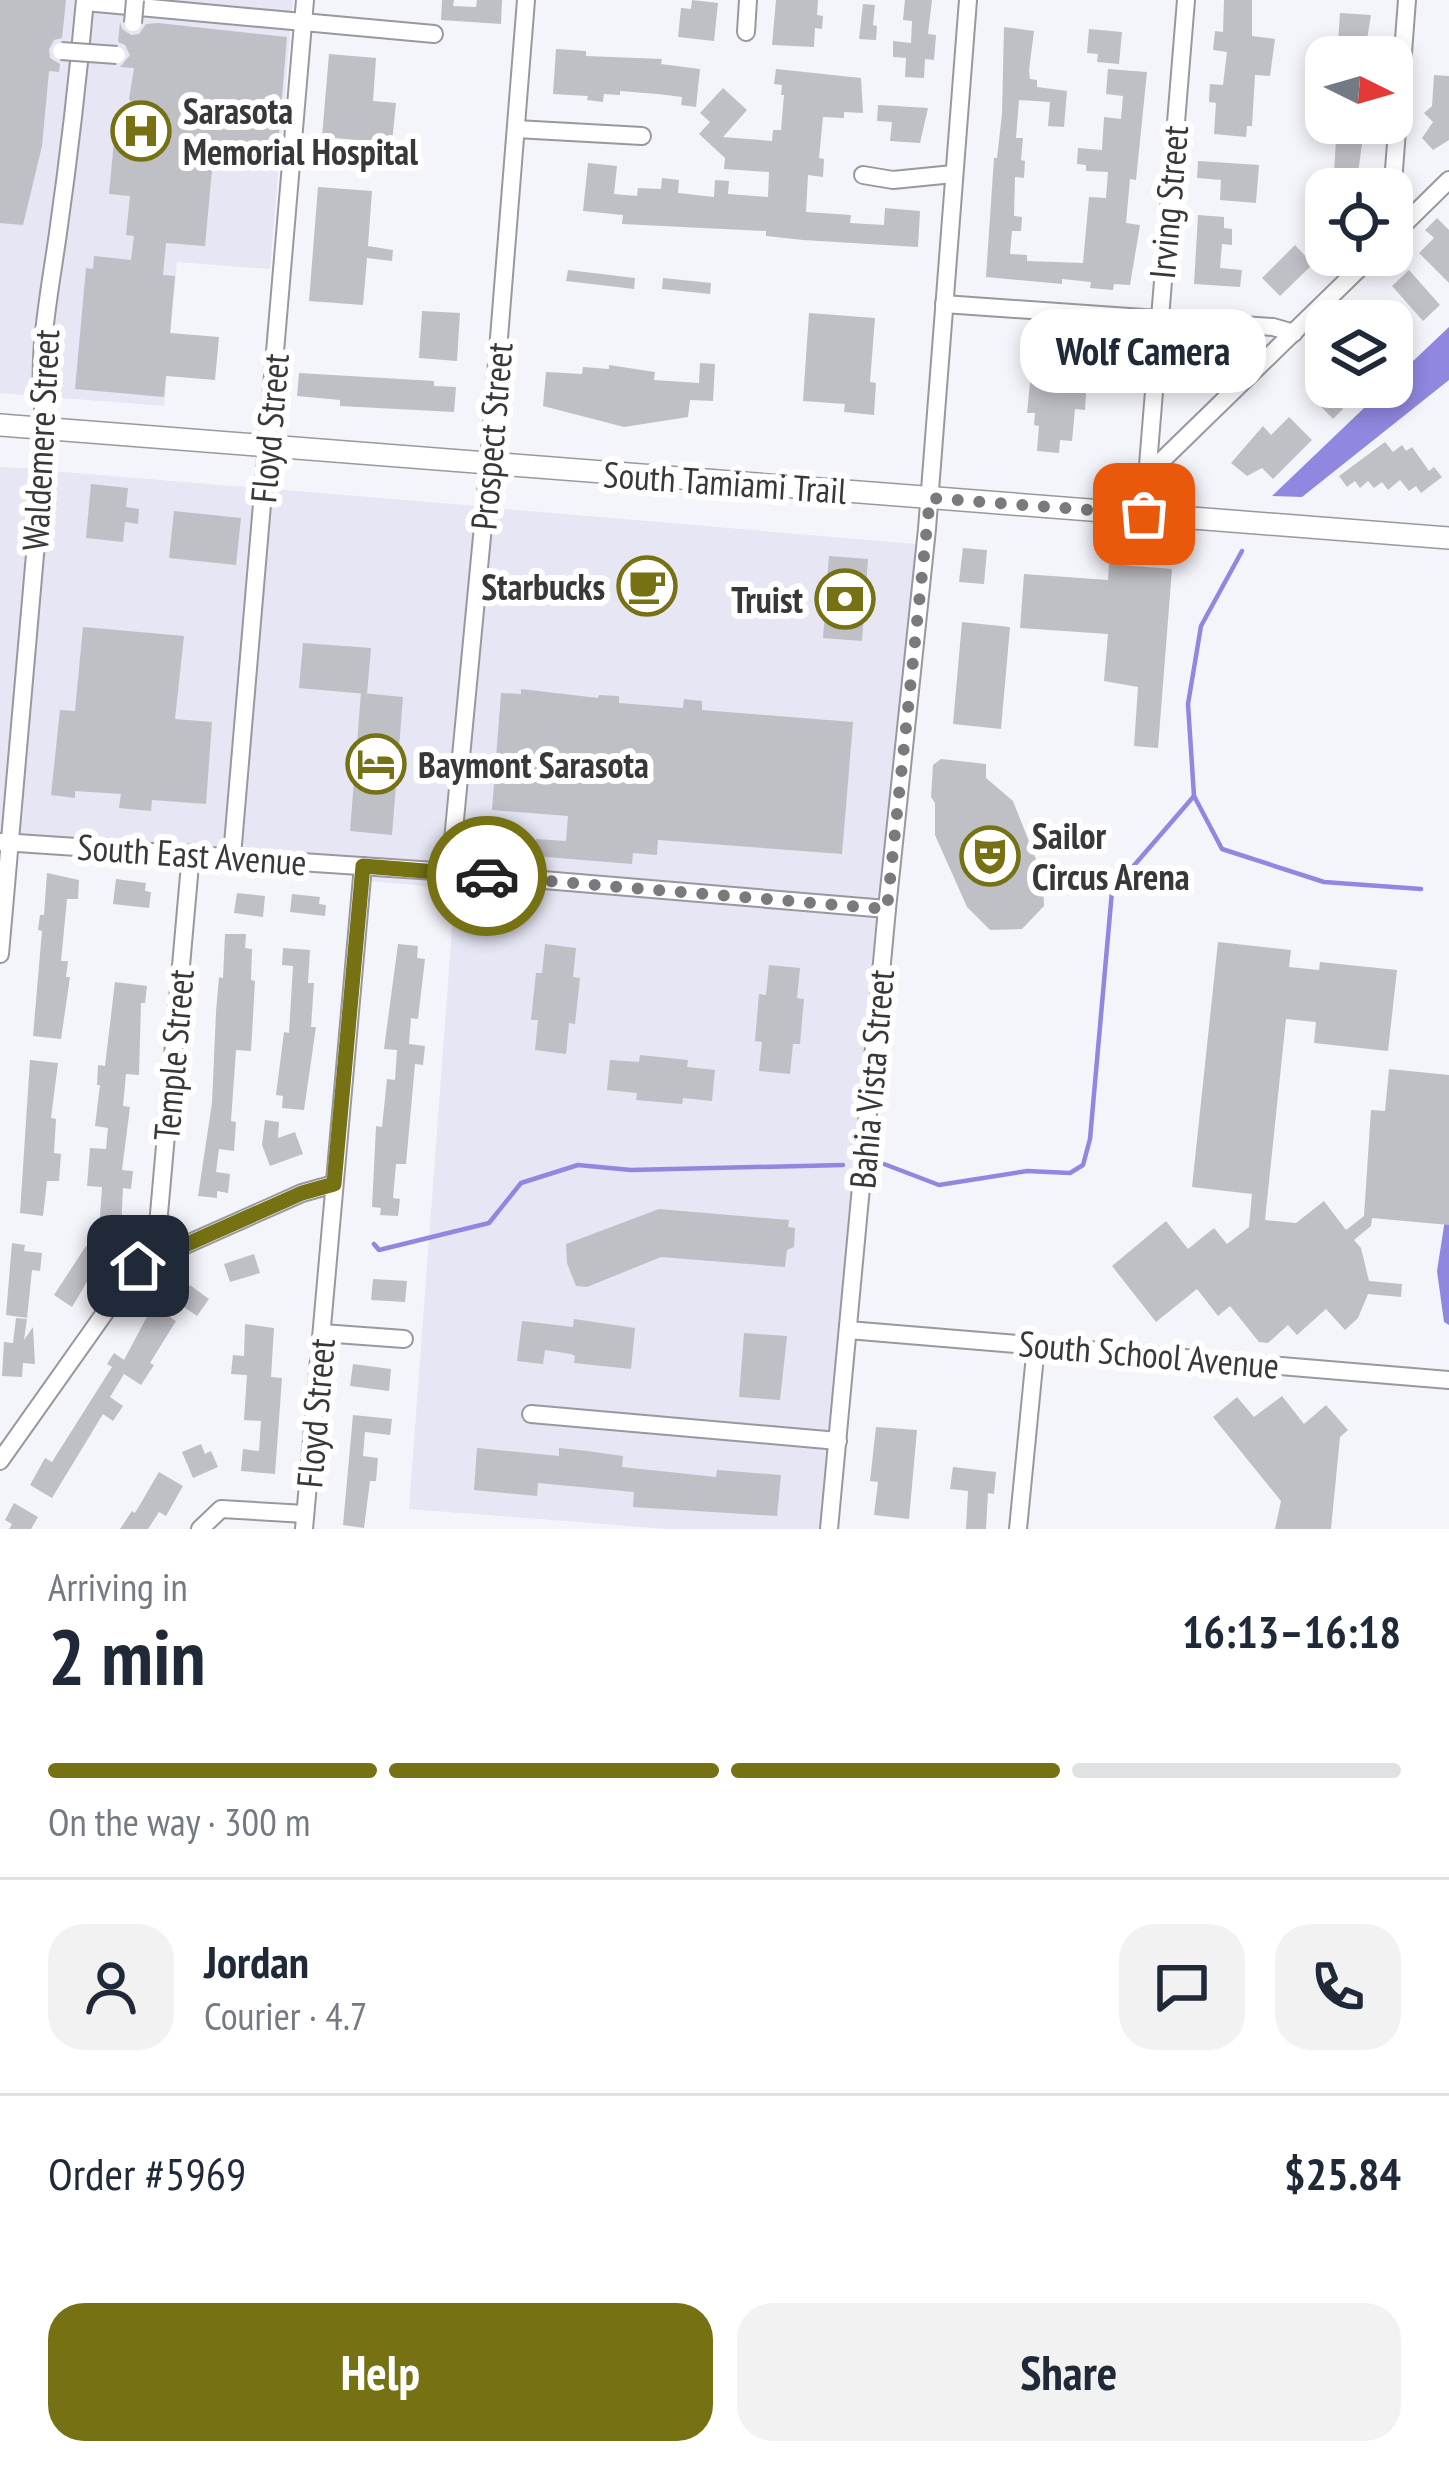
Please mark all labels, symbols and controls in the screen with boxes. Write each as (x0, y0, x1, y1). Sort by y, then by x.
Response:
north arrow (1305, 36, 1413, 144)
map controls (1305, 36, 1413, 408)
place label: Sarasota Memorial Hospital (183, 87, 418, 175)
hospital icon: Sarasota Memorial Hospital (110, 100, 172, 162)
street label: Irving Street (1138, 123, 1198, 281)
button: locate (1305, 168, 1413, 276)
button: layers (1305, 300, 1413, 408)
callout: Wolf Camera (1021, 310, 1267, 394)
text: Wolf Camera (1056, 325, 1230, 376)
street label: Waldemere Street (11, 328, 69, 552)
street label: Prospect Street (459, 340, 523, 532)
street label: Floyd Street (239, 351, 299, 505)
street label: South Tamiami Trail (602, 450, 849, 514)
pin (1093, 463, 1195, 565)
icon: bag (1111, 481, 1177, 547)
cafe icon: Starbucks (616, 555, 678, 617)
place label: Starbucks (481, 563, 605, 610)
bank icon: Truist (814, 568, 876, 630)
place label: Truist (731, 576, 804, 623)
hotel icon: Baymont Sarasota (345, 733, 407, 795)
place label: Baymont Sarasota (418, 741, 649, 788)
place label: Sailor Circus Arena (1032, 812, 1190, 900)
courier (427, 816, 547, 936)
street label: South East Avenue (76, 823, 308, 885)
theatre icon: Sailor Circus Arena (959, 825, 1021, 887)
icon: car (454, 843, 520, 909)
street label: Temple Street (142, 967, 204, 1143)
street label: Bahia Vista Street (838, 968, 904, 1190)
pin (87, 1215, 189, 1317)
icon: home (105, 1233, 171, 1299)
street label: South School Avenue (1017, 1319, 1281, 1389)
street label: Floyd Street (285, 1336, 345, 1490)
text: Arriving in (48, 1561, 188, 1612)
text: 16:13–16:18 (1182, 1602, 1401, 1660)
text: 2 min (48, 1606, 206, 1707)
text: On the way · 300 m (48, 1796, 310, 1847)
button: person (48, 1924, 174, 2050)
button: chat (1119, 1924, 1245, 2050)
button: phone (1275, 1924, 1401, 2050)
text: Jordan (204, 1932, 309, 1990)
text: Courier · 4.7 (204, 1990, 367, 2041)
text: Order #5969 (48, 2144, 246, 2202)
text: $25.84 (1284, 2144, 1401, 2202)
button: Help (48, 2303, 713, 2441)
button: Share (737, 2303, 1401, 2441)

